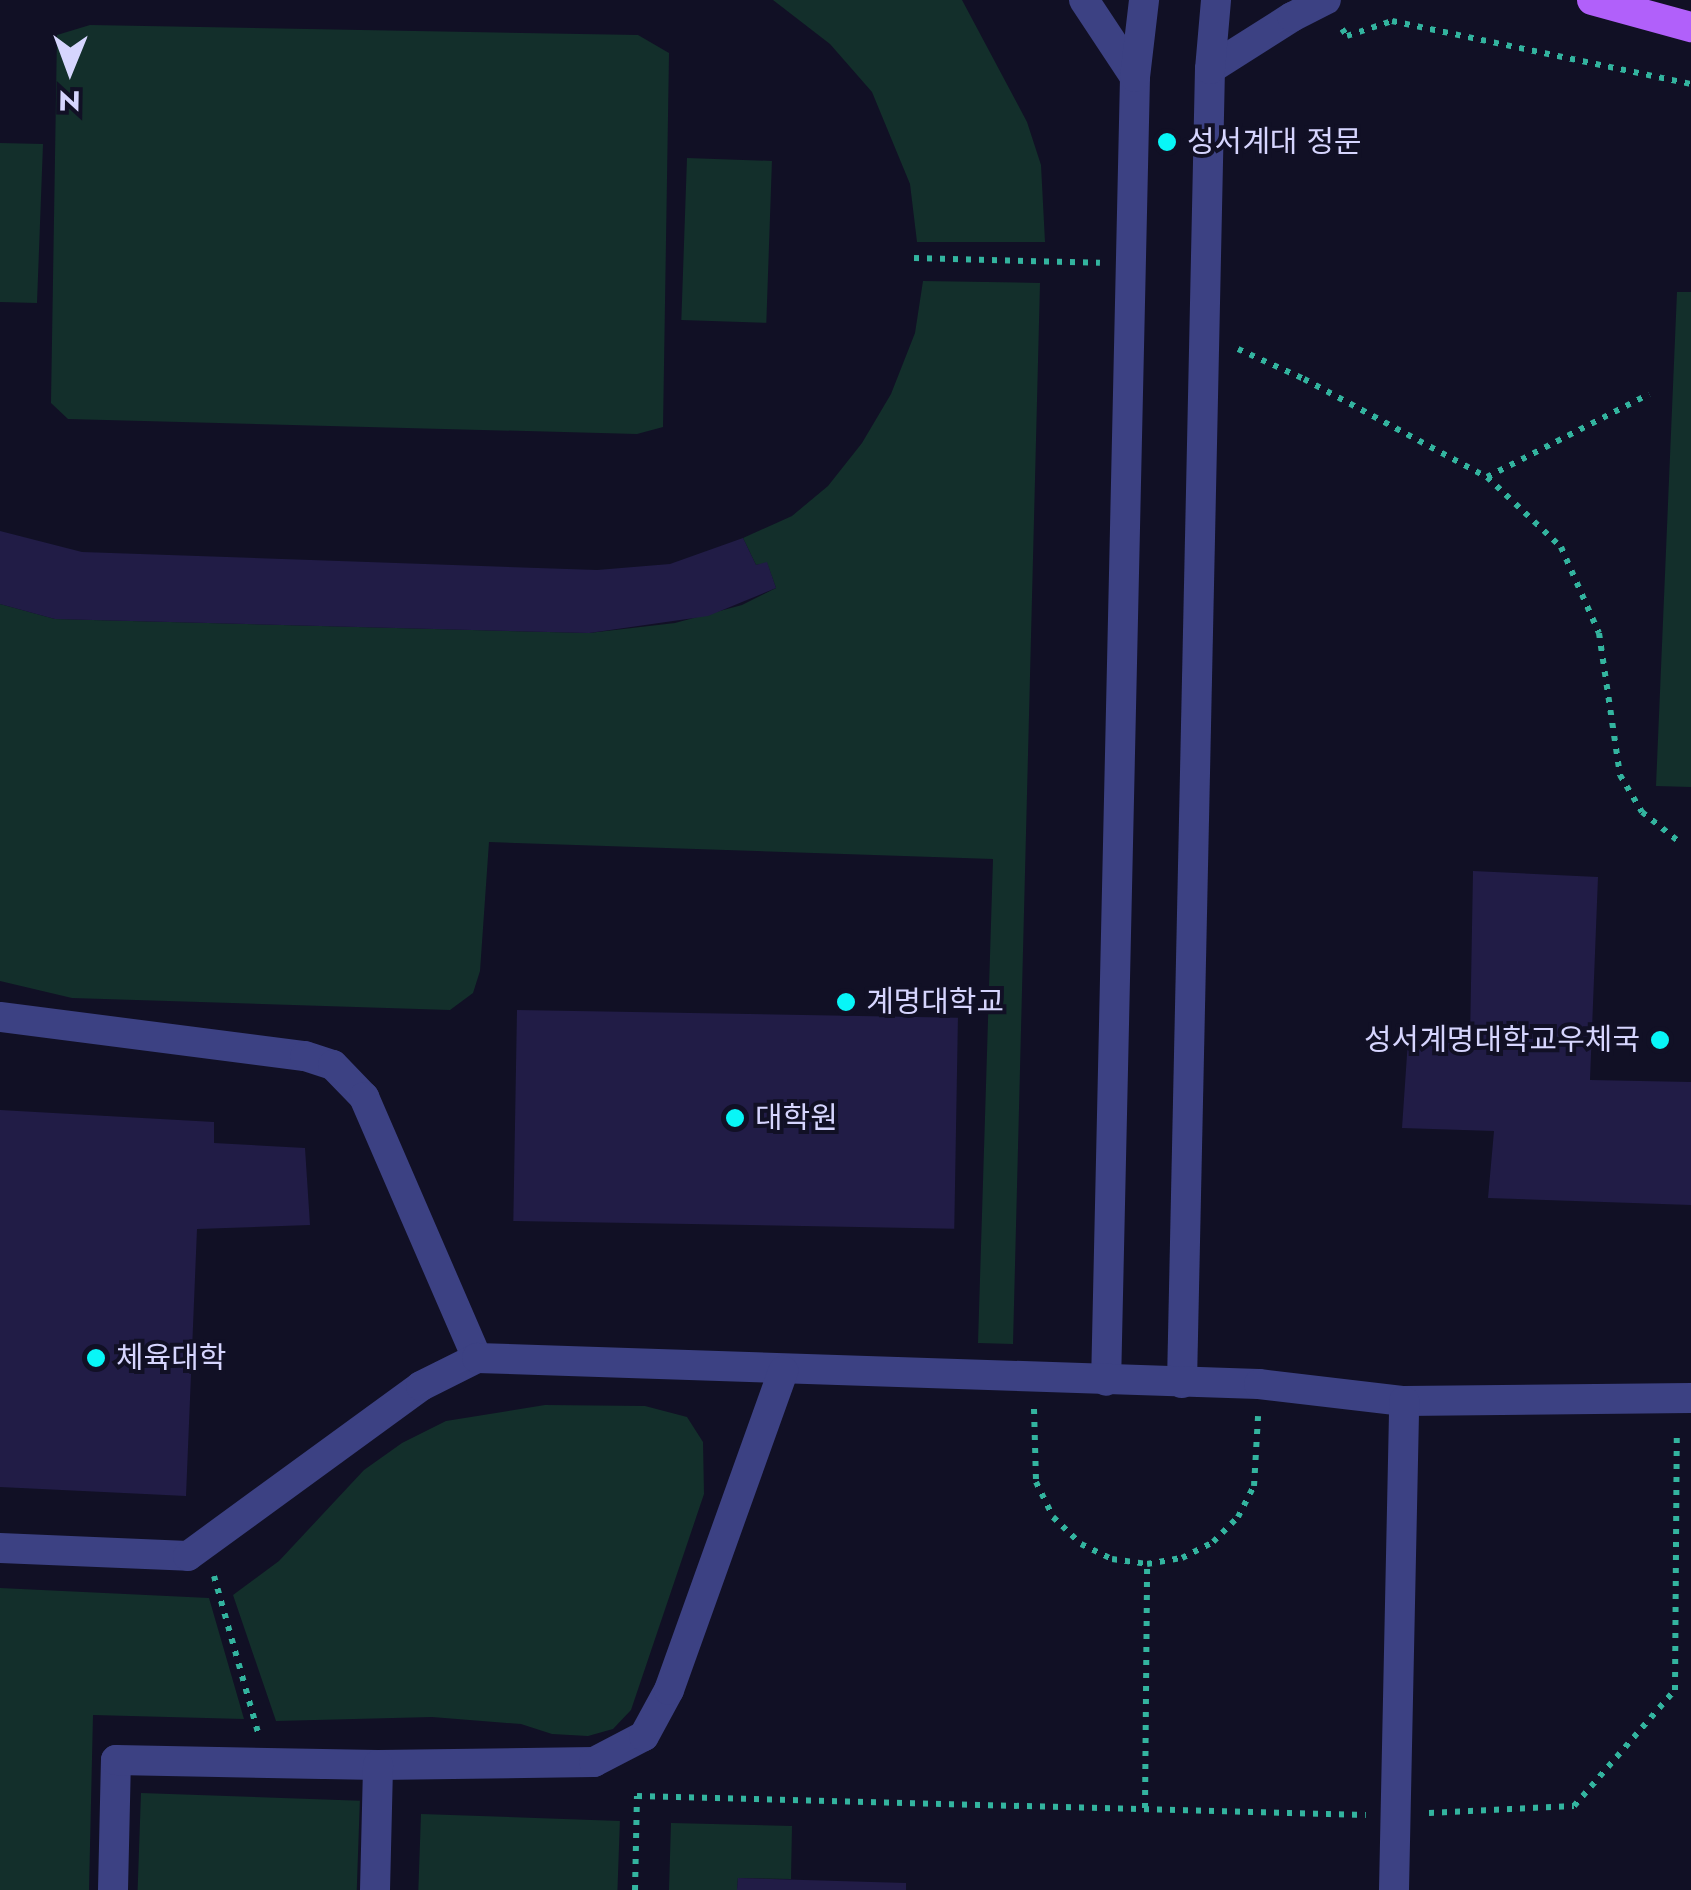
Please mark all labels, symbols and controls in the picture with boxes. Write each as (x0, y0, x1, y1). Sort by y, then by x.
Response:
north arrow (20, 20, 120, 120)
text: N (58, 80, 81, 121)
place label: 성서계대 정문 (1187, 124, 1362, 160)
marker: 성서계대 정문 (1156, 131, 1178, 153)
place label: 계명대학교 (866, 984, 1004, 1020)
marker: 계명대학교 (835, 991, 857, 1013)
place label: 성서계명대학교우체국 (1364, 1022, 1640, 1058)
marker: 성서계명대학교우체국 (1649, 1029, 1671, 1051)
place label: 대학원 (755, 1100, 838, 1136)
marker: 대학원 (724, 1107, 746, 1129)
place label: 체육대학 (116, 1340, 226, 1376)
marker: 체육대학 (85, 1347, 107, 1369)

